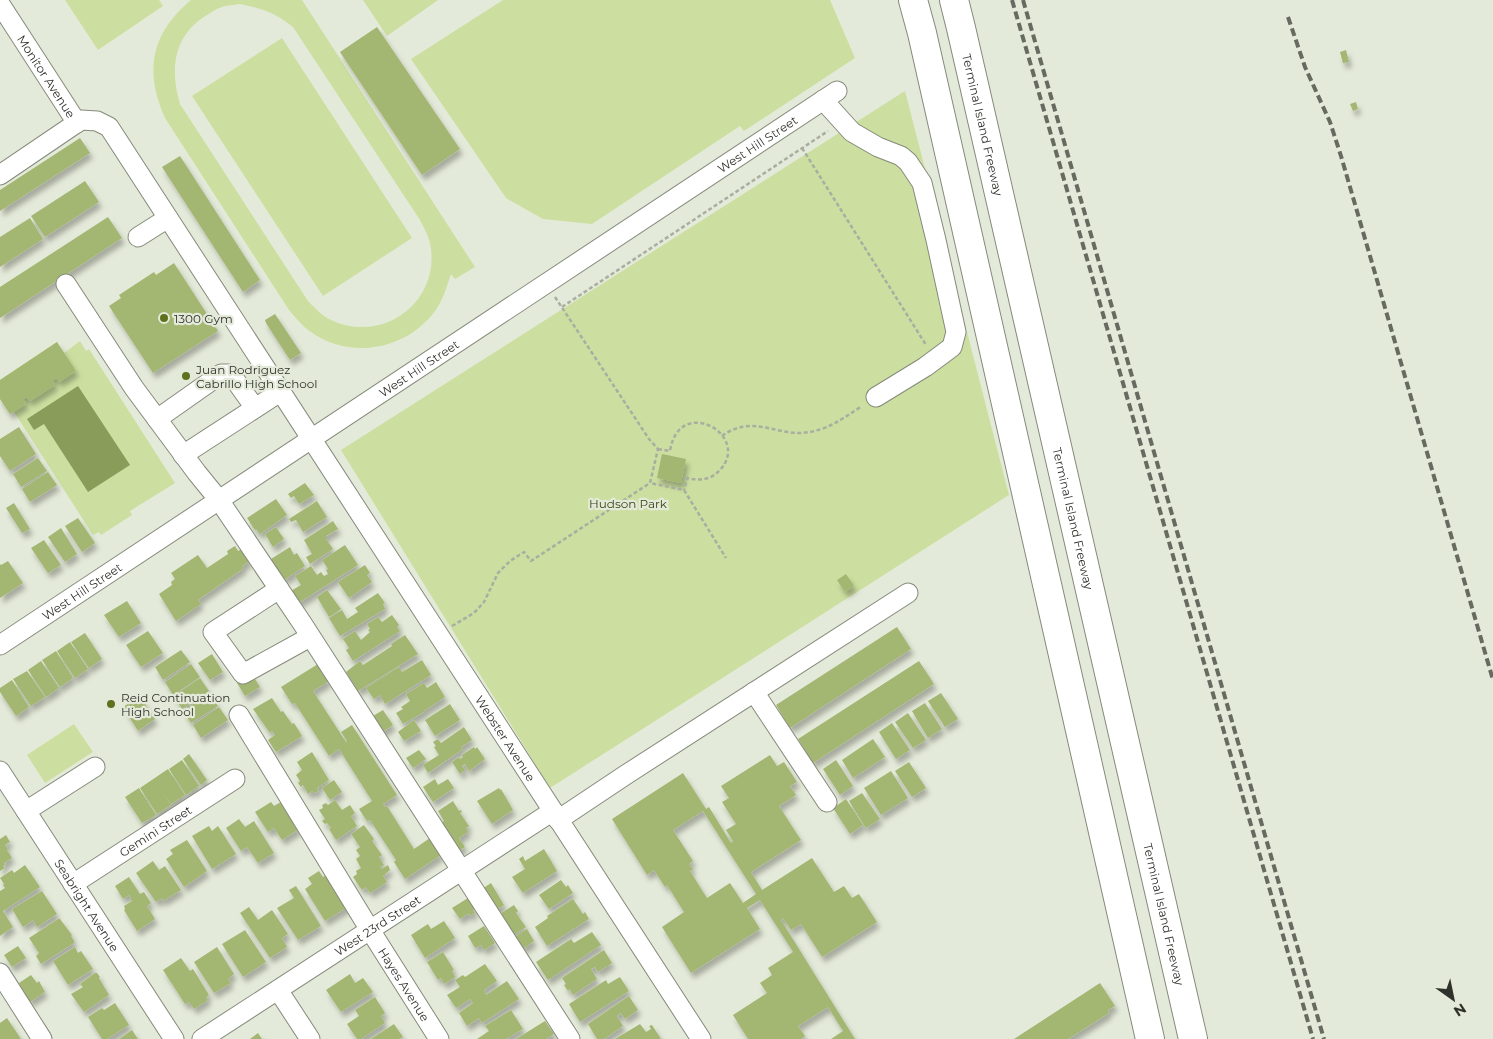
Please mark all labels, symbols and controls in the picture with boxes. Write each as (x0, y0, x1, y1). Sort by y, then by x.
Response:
street label: Monitor Avenue (14, 32, 79, 120)
street label: Terminal Island Freeway (960, 52, 1007, 198)
street label: West Hill Street (714, 112, 800, 176)
place label: 1300 Gym (174, 311, 233, 326)
marker: 1300 Gym (158, 312, 170, 324)
street label: West Hill Street (376, 336, 462, 400)
place label: Juan Rodriguez Cabrillo High School (195, 362, 318, 391)
marker: Juan Rodriguez Cabrillo High School (180, 370, 192, 382)
street label: Terminal Island Freeway (1050, 446, 1097, 591)
park label: Hudson Park (589, 496, 668, 511)
street label: West Hill Street (39, 559, 125, 623)
place label: Reid Continuation High School (121, 690, 230, 719)
street label: Webster Avenue (472, 693, 539, 784)
marker: Reid Continuation High School (105, 698, 117, 710)
street label: Gemini Street (116, 802, 194, 860)
street label: Terminal Island Freeway (1141, 842, 1188, 987)
street label: Seabright Avenue (52, 856, 123, 954)
street label: West 23rd Street (331, 892, 423, 959)
street label: Hayes Avenue (375, 945, 433, 1024)
north arrow (1428, 974, 1478, 1024)
text: N (1450, 999, 1470, 1021)

